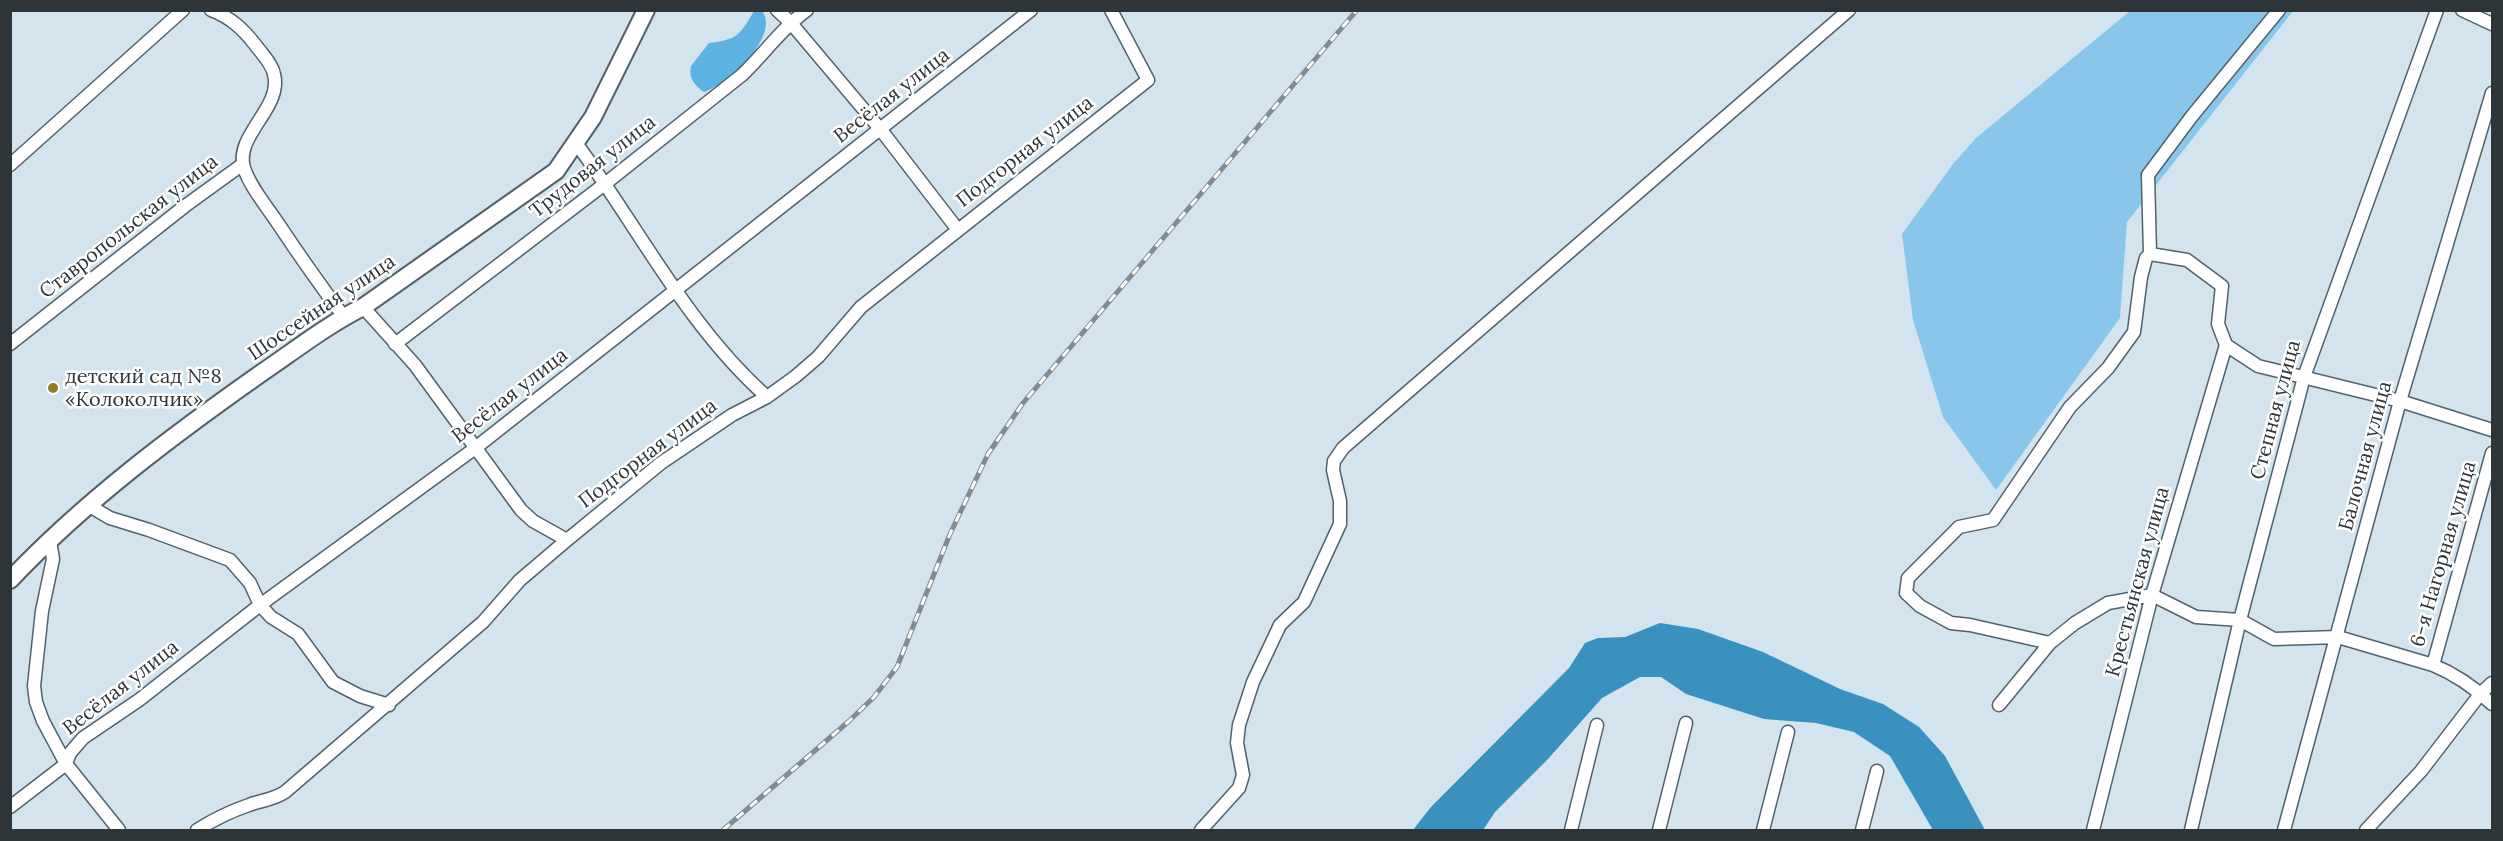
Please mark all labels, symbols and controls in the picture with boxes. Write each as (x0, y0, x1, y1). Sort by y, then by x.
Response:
street label: Весёлая улица (829, 43, 955, 149)
street label: Подгорная улица (952, 91, 1098, 213)
street label: Трудовая улица (525, 110, 661, 224)
street label: Ставропольская улица (35, 150, 223, 304)
street label: Шоссейная улица (244, 250, 400, 366)
street label: Степная улица (2246, 338, 2306, 482)
street label: Весёлая улица (447, 343, 573, 449)
place label: детский сад №8 «Колоколчик» (65, 365, 222, 412)
street label: Балочная улица (2334, 379, 2398, 533)
marker: детский сад №8 «Колоколчик» (46, 381, 60, 395)
street label: Подгорная улица (574, 394, 722, 514)
street label: 6-я Нагорная улица (2406, 458, 2482, 650)
street label: Крестьянская улица (2101, 484, 2175, 680)
street label: Весёлая улица (58, 635, 184, 741)

